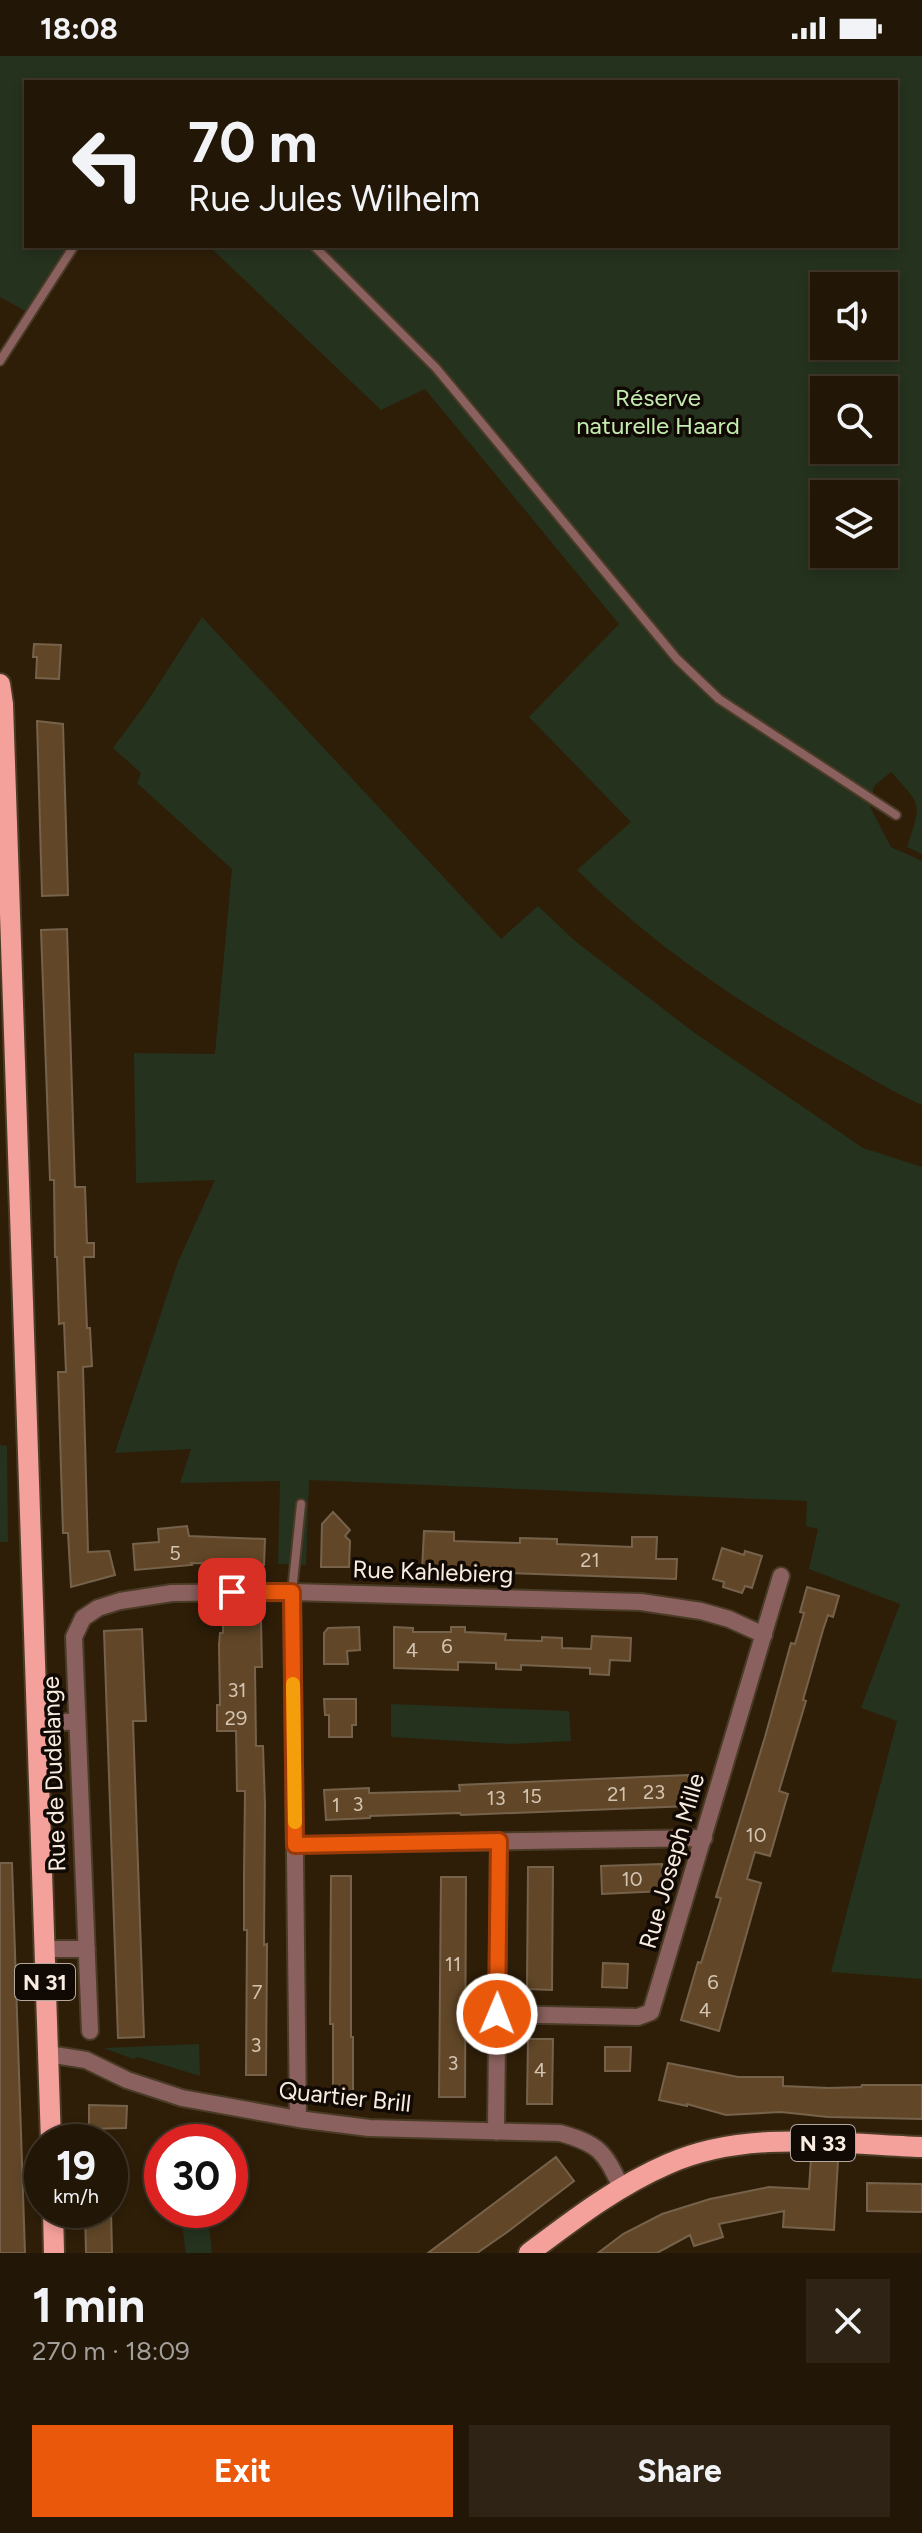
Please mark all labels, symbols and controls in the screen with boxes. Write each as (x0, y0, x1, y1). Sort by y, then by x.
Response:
text: 18:08 (40, 10, 118, 47)
text: 70 m (188, 109, 318, 176)
icon: left (56, 112, 160, 216)
text: Rue Jules Wilhelm (188, 177, 480, 220)
map controls (810, 272, 898, 568)
button: sound (810, 272, 898, 360)
button: search (810, 376, 898, 464)
park label: Réserve naturelle Haard (576, 383, 740, 440)
button: layers (810, 480, 898, 568)
house number: 5 (169, 1541, 181, 1565)
house number: 21 (580, 1548, 600, 1572)
street label: Rue Kahlebierg (352, 1554, 514, 1589)
pin (198, 1558, 266, 1626)
icon: arrive (210, 1570, 254, 1614)
house number: 6 (441, 1634, 453, 1658)
house number: 4 (406, 1638, 418, 1662)
street label: Rue de Dudelange (36, 1676, 71, 1872)
house number: 31 (227, 1678, 247, 1702)
house number: 29 (225, 1706, 247, 1730)
street label: Rue Joseph Mille (633, 1770, 710, 1952)
house number: 23 (643, 1780, 665, 1804)
house number: 21 (607, 1782, 627, 1806)
house number: 15 (522, 1784, 542, 1808)
house number: 13 (486, 1786, 506, 1810)
house number: 3 (353, 1792, 363, 1816)
house number: 1 (332, 1793, 340, 1817)
house number: 10 (745, 1823, 767, 1847)
house number: 10 (621, 1867, 643, 1891)
house number: 11 (445, 1952, 461, 1976)
road number: N 31 (15, 1964, 75, 2000)
house number: 6 (707, 1970, 719, 1994)
position arrow (455, 1972, 539, 2056)
house number: 7 (252, 1980, 263, 2004)
house number: 4 (699, 1998, 711, 2022)
house number: 3 (251, 2033, 261, 2057)
house number: 3 (448, 2051, 458, 2075)
house number: 4 (534, 2058, 546, 2082)
street label: Quartier Brill (277, 2075, 413, 2118)
speed limit sign: 30 (144, 2124, 248, 2228)
road number: N 33 (791, 2125, 855, 2161)
text: 19 (56, 2142, 96, 2190)
text: km/h (53, 2184, 99, 2208)
text: 1 min (32, 2276, 145, 2334)
button: close (806, 2279, 890, 2363)
text: 270 m · 18:09 (32, 2335, 190, 2367)
button: Exit (32, 2425, 453, 2517)
button: Share (469, 2425, 890, 2517)

